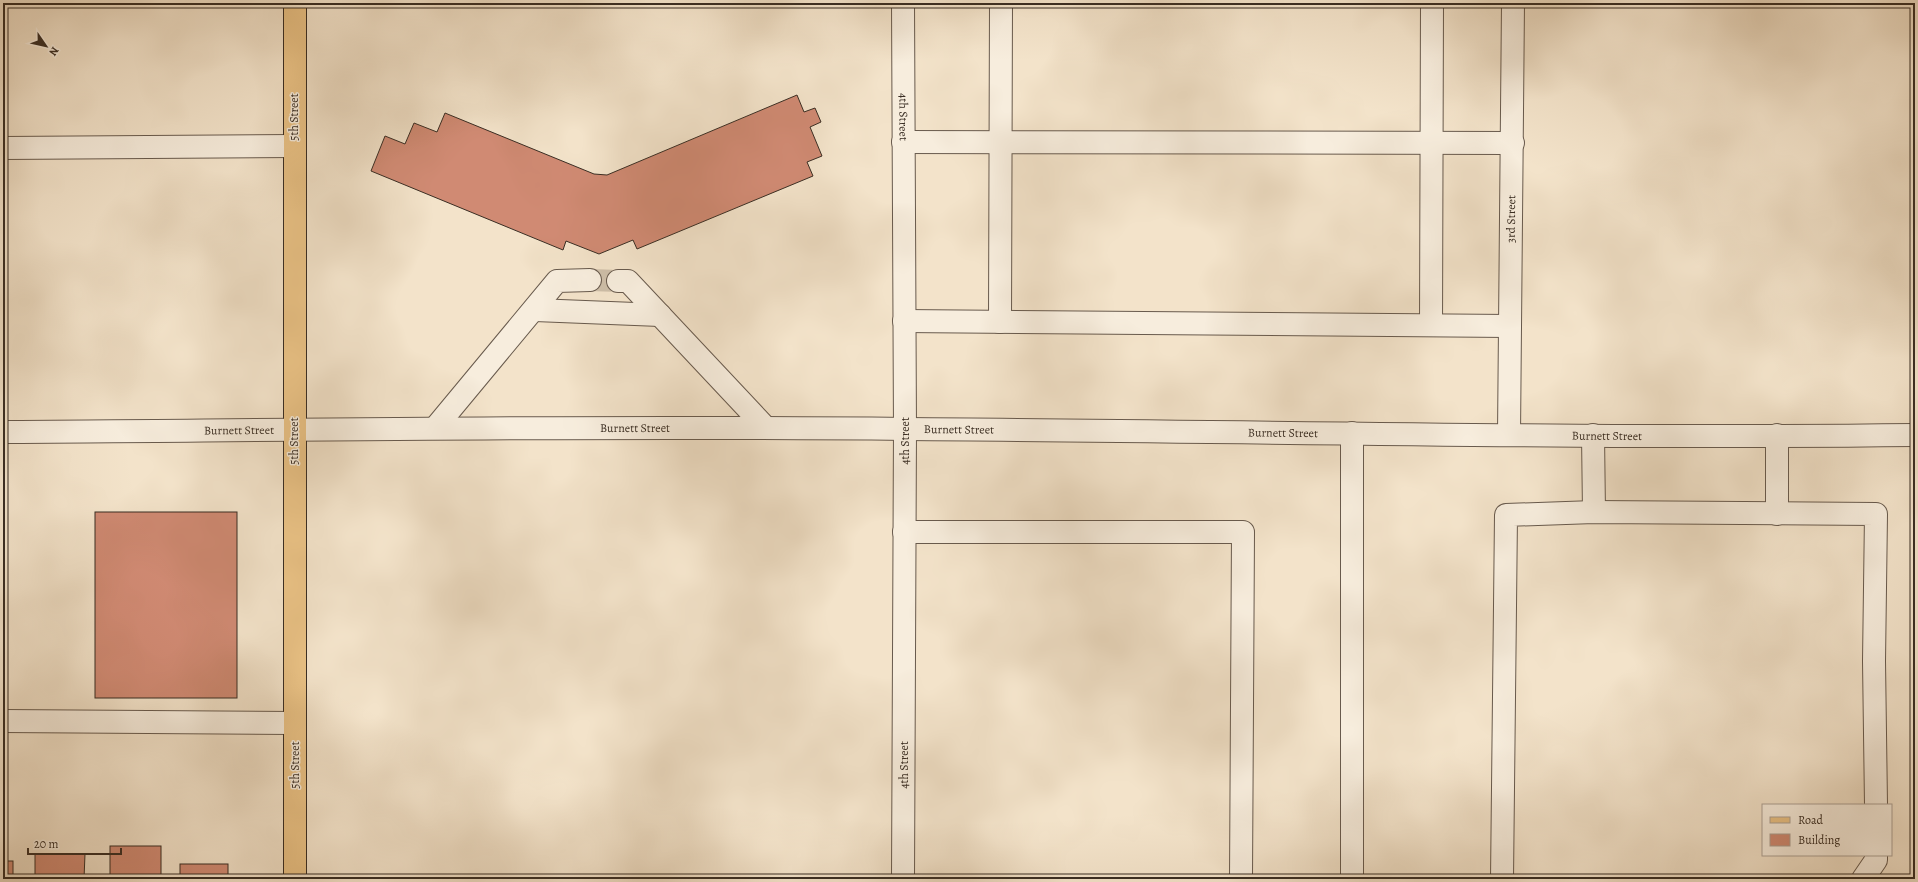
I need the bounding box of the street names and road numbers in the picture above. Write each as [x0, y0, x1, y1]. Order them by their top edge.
street label: 5th Street [286, 93, 302, 141]
street label: 4th Street [895, 93, 912, 141]
street label: 3rd Street [1503, 195, 1519, 243]
street label: 5th Street [286, 417, 302, 465]
street label: 4th Street [897, 417, 913, 465]
street label: Burnett Street [600, 420, 670, 436]
street label: Burnett Street [924, 421, 994, 438]
street label: Burnett Street [204, 422, 274, 438]
street label: Burnett Street [1248, 424, 1318, 441]
street label: Burnett Street [1572, 428, 1642, 444]
street label: 5th Street [287, 741, 303, 789]
street label: 4th Street [896, 741, 912, 789]

